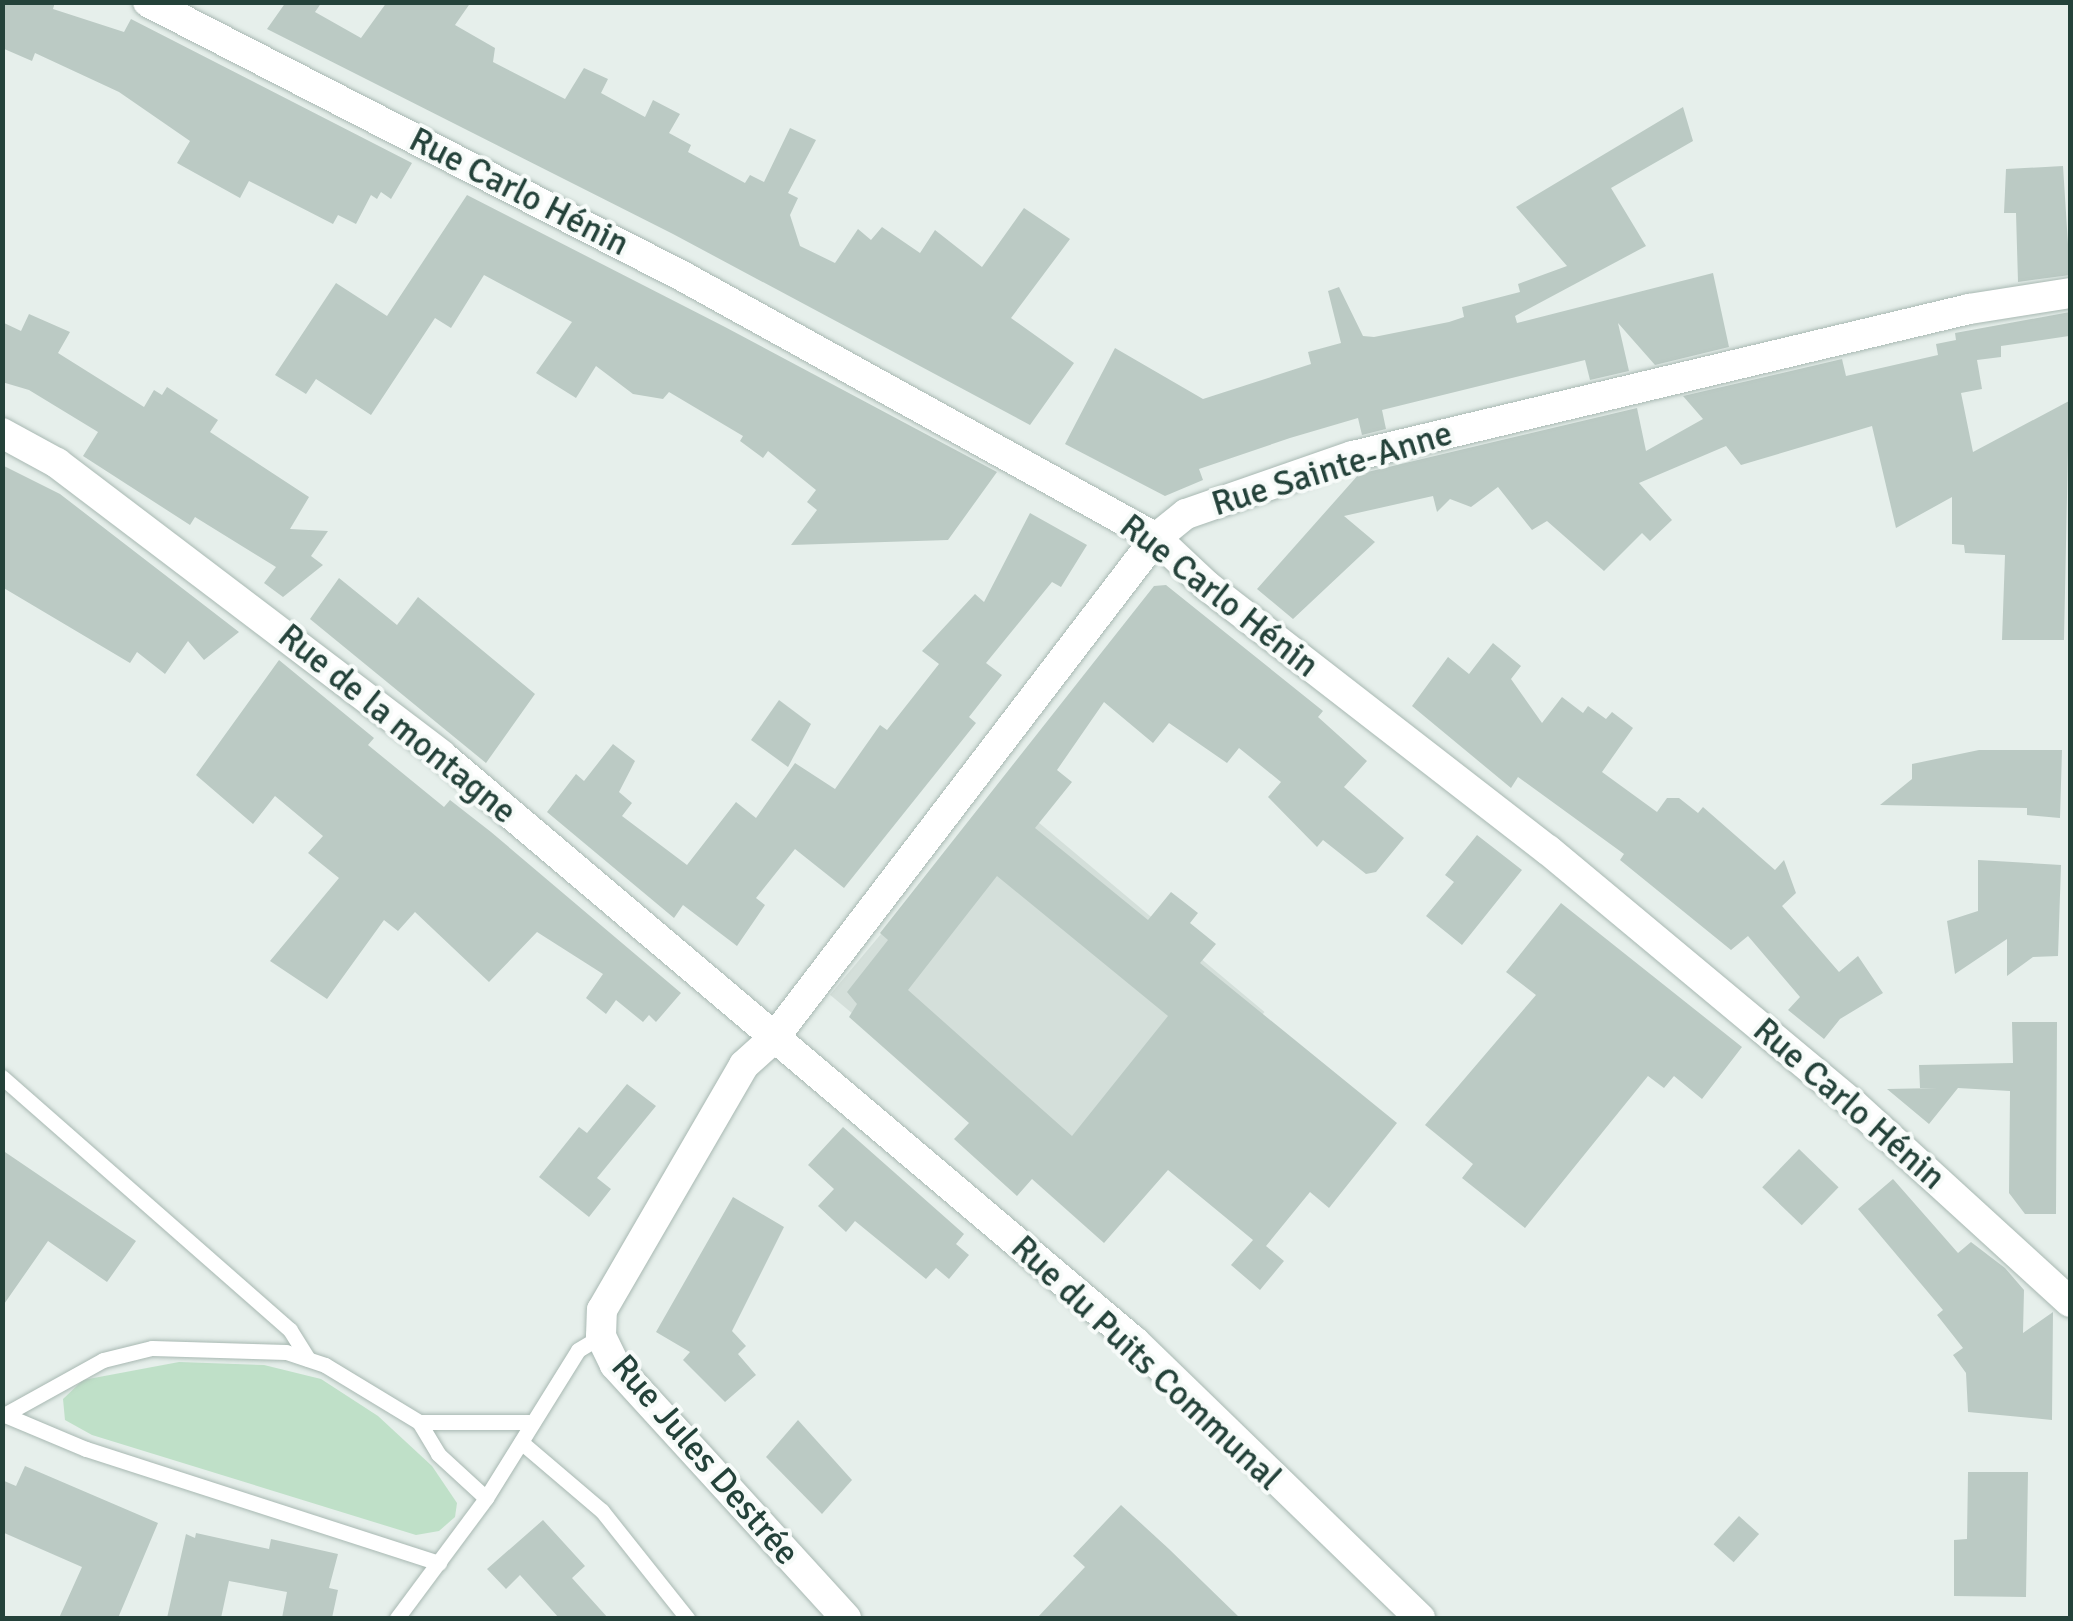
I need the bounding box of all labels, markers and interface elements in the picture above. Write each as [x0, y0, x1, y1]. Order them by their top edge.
street label: Rue Carlo Hénin [402, 119, 636, 265]
street label: Rue Sainte-Anne [1207, 412, 1457, 526]
street label: Rue Carlo Hénin [1111, 505, 1327, 687]
street label: Rue de la montagne [269, 615, 525, 833]
street label: Rue Carlo Hénin [1744, 1009, 1954, 1199]
street label: Rue du Puits Communal [1002, 1227, 1290, 1499]
street label: Rue Jules Destrée [602, 1346, 808, 1574]

